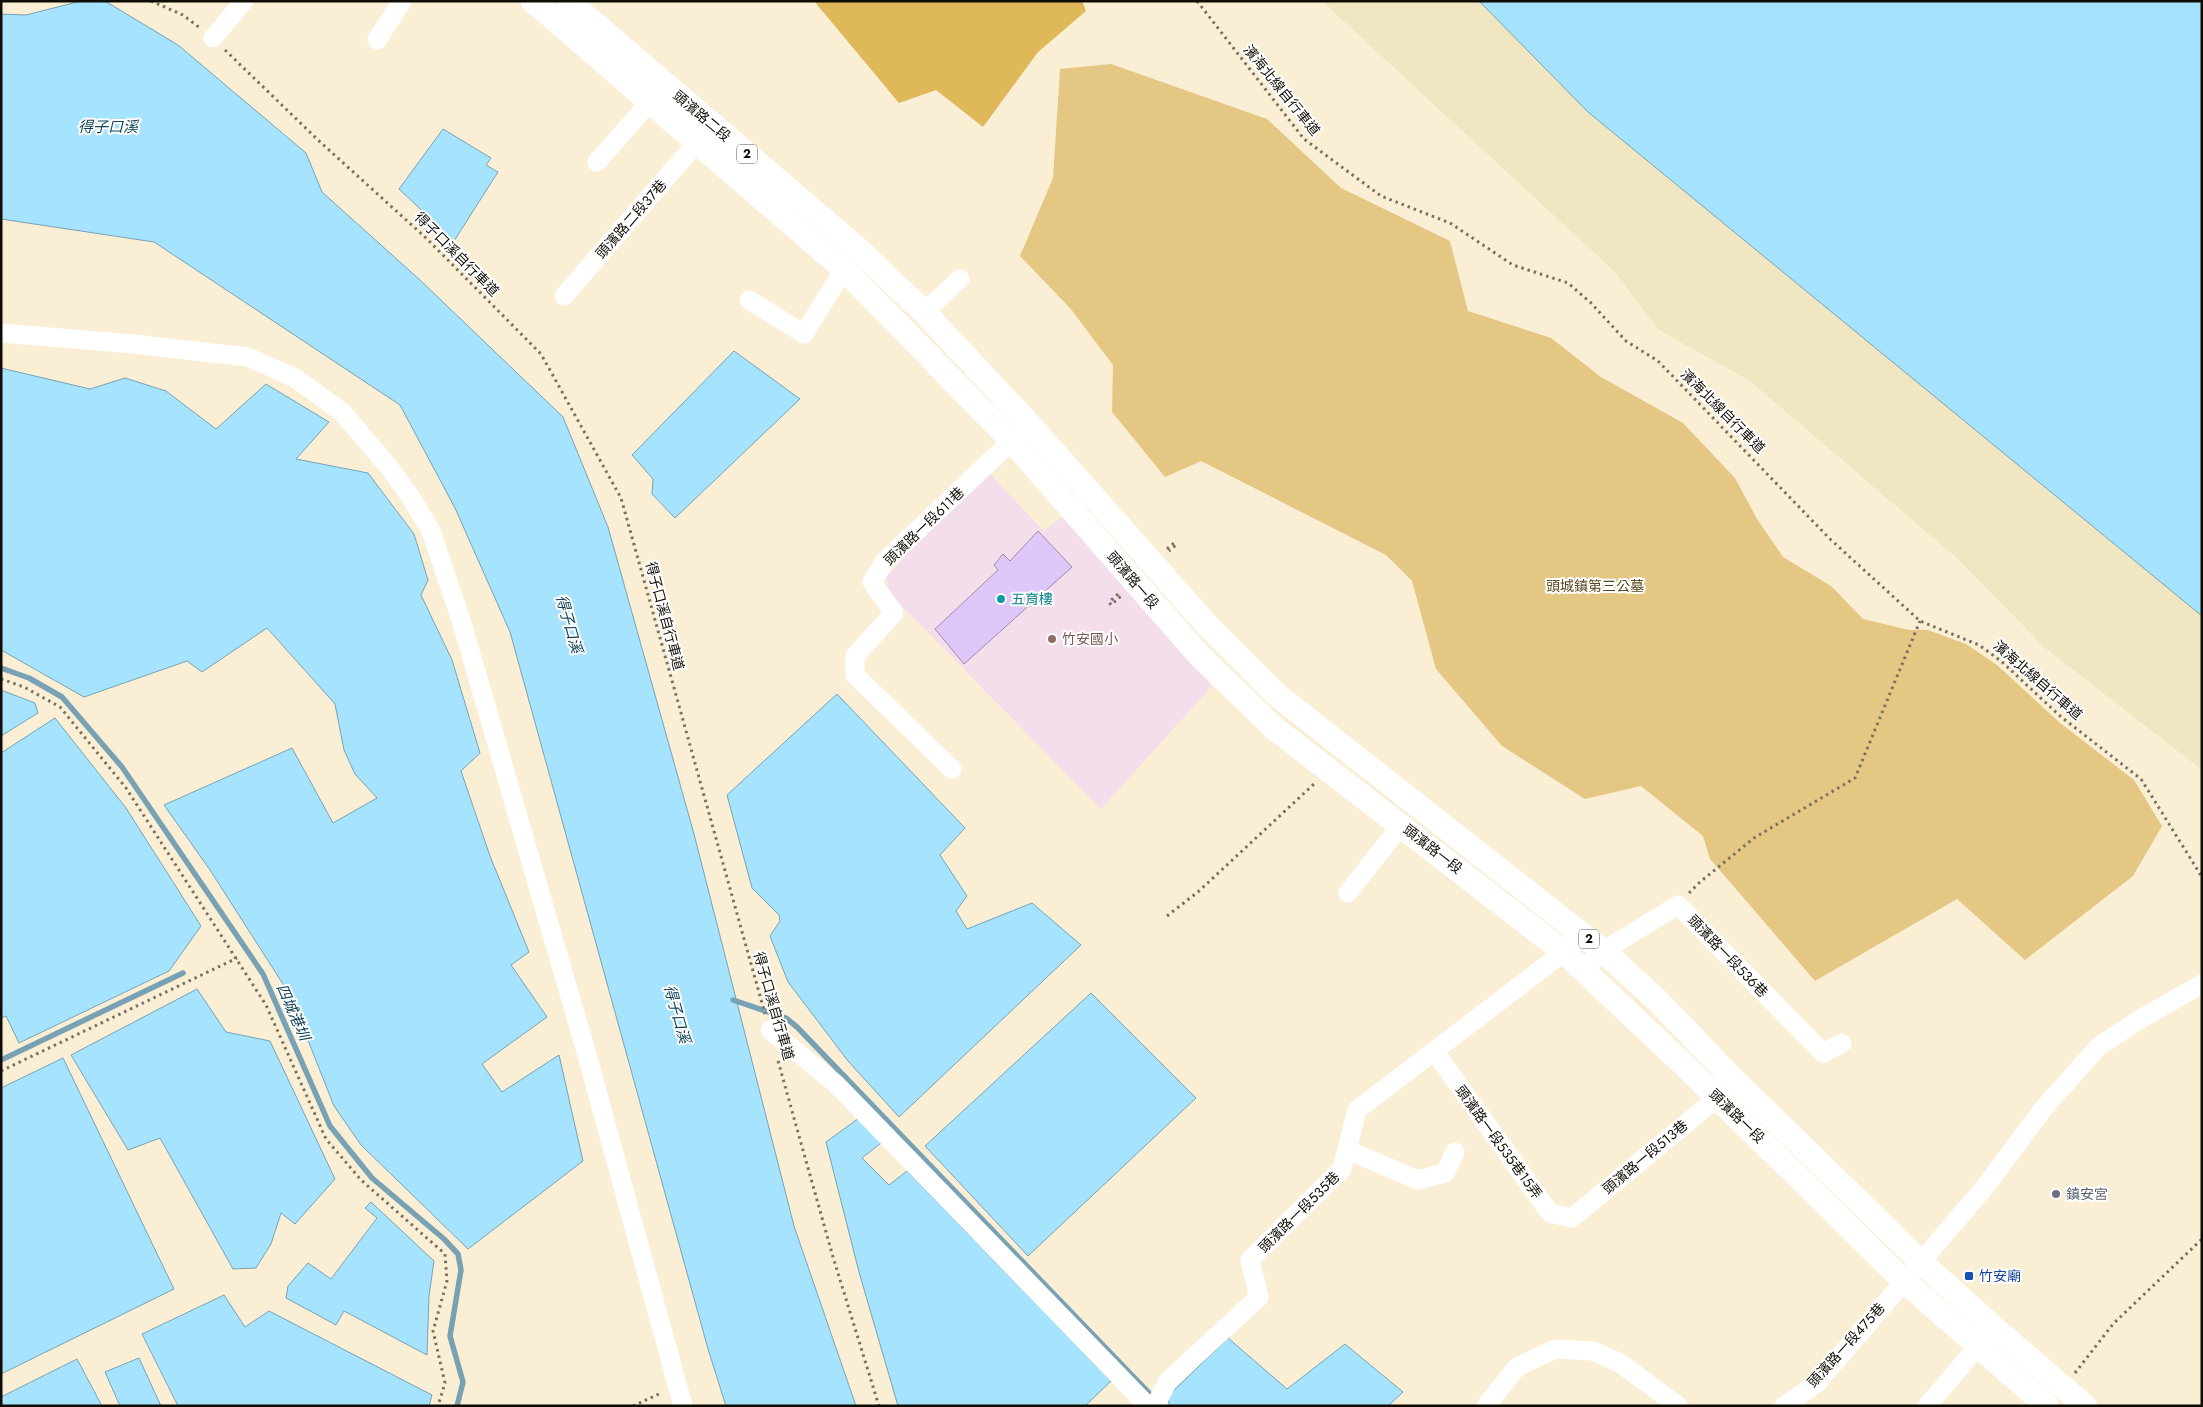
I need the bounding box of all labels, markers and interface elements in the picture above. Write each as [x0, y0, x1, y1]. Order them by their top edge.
street label: 濱海北線自行車道 [1239, 40, 1325, 140]
street label: 頭濱路二段 [669, 86, 735, 146]
water label: 得子口溪 [78, 116, 140, 138]
road number: 2 [737, 144, 757, 164]
street label: 頭濱路二段37巷 [591, 175, 671, 263]
street label: 得子口溪自行車道 [410, 207, 504, 301]
street label: 濱海北線自行車道 [1676, 364, 1770, 458]
street label: 頭濱路一段611巷 [879, 482, 969, 570]
street label: 頭濱路一段 [1102, 547, 1164, 613]
street label: 得子口溪自行車道 [641, 559, 689, 673]
park label: 頭城鎮第三公墓 [1546, 576, 1644, 596]
place label: 五育樓 [1011, 589, 1053, 609]
water label: 得子口溪 [550, 592, 588, 658]
marker: 五育樓 [995, 593, 1007, 605]
place label: 竹安國小 [1062, 629, 1118, 649]
marker: 竹安國小 [1046, 633, 1058, 645]
street label: 濱海北線自行車道 [1989, 636, 2087, 724]
street label: 頭濱路一段 [1399, 820, 1467, 878]
street label: 頭濱路一段536巷 [1683, 910, 1773, 1002]
road number: 2 [1579, 930, 1599, 949]
street label: 得子口溪自行車道 [749, 949, 799, 1063]
water label: 四城港圳 [271, 980, 316, 1046]
water label: 得子口溪 [658, 982, 696, 1048]
street label: 頭濱路一段535巷15弄 [1451, 1081, 1547, 1203]
street label: 頭濱路一段 [1705, 1084, 1769, 1148]
street label: 頭濱路一段513巷 [1598, 1115, 1692, 1199]
street label: 頭濱路一段535巷 [1254, 1167, 1344, 1257]
place label: 鎮安宮 [2066, 1184, 2108, 1204]
marker: 鎮安宮 [2050, 1188, 2062, 1200]
place label: 竹安廟 [1979, 1266, 2021, 1286]
marker: 竹安廟 [1963, 1270, 1975, 1282]
street label: 頭濱路一段475巷 [1803, 1298, 1889, 1392]

